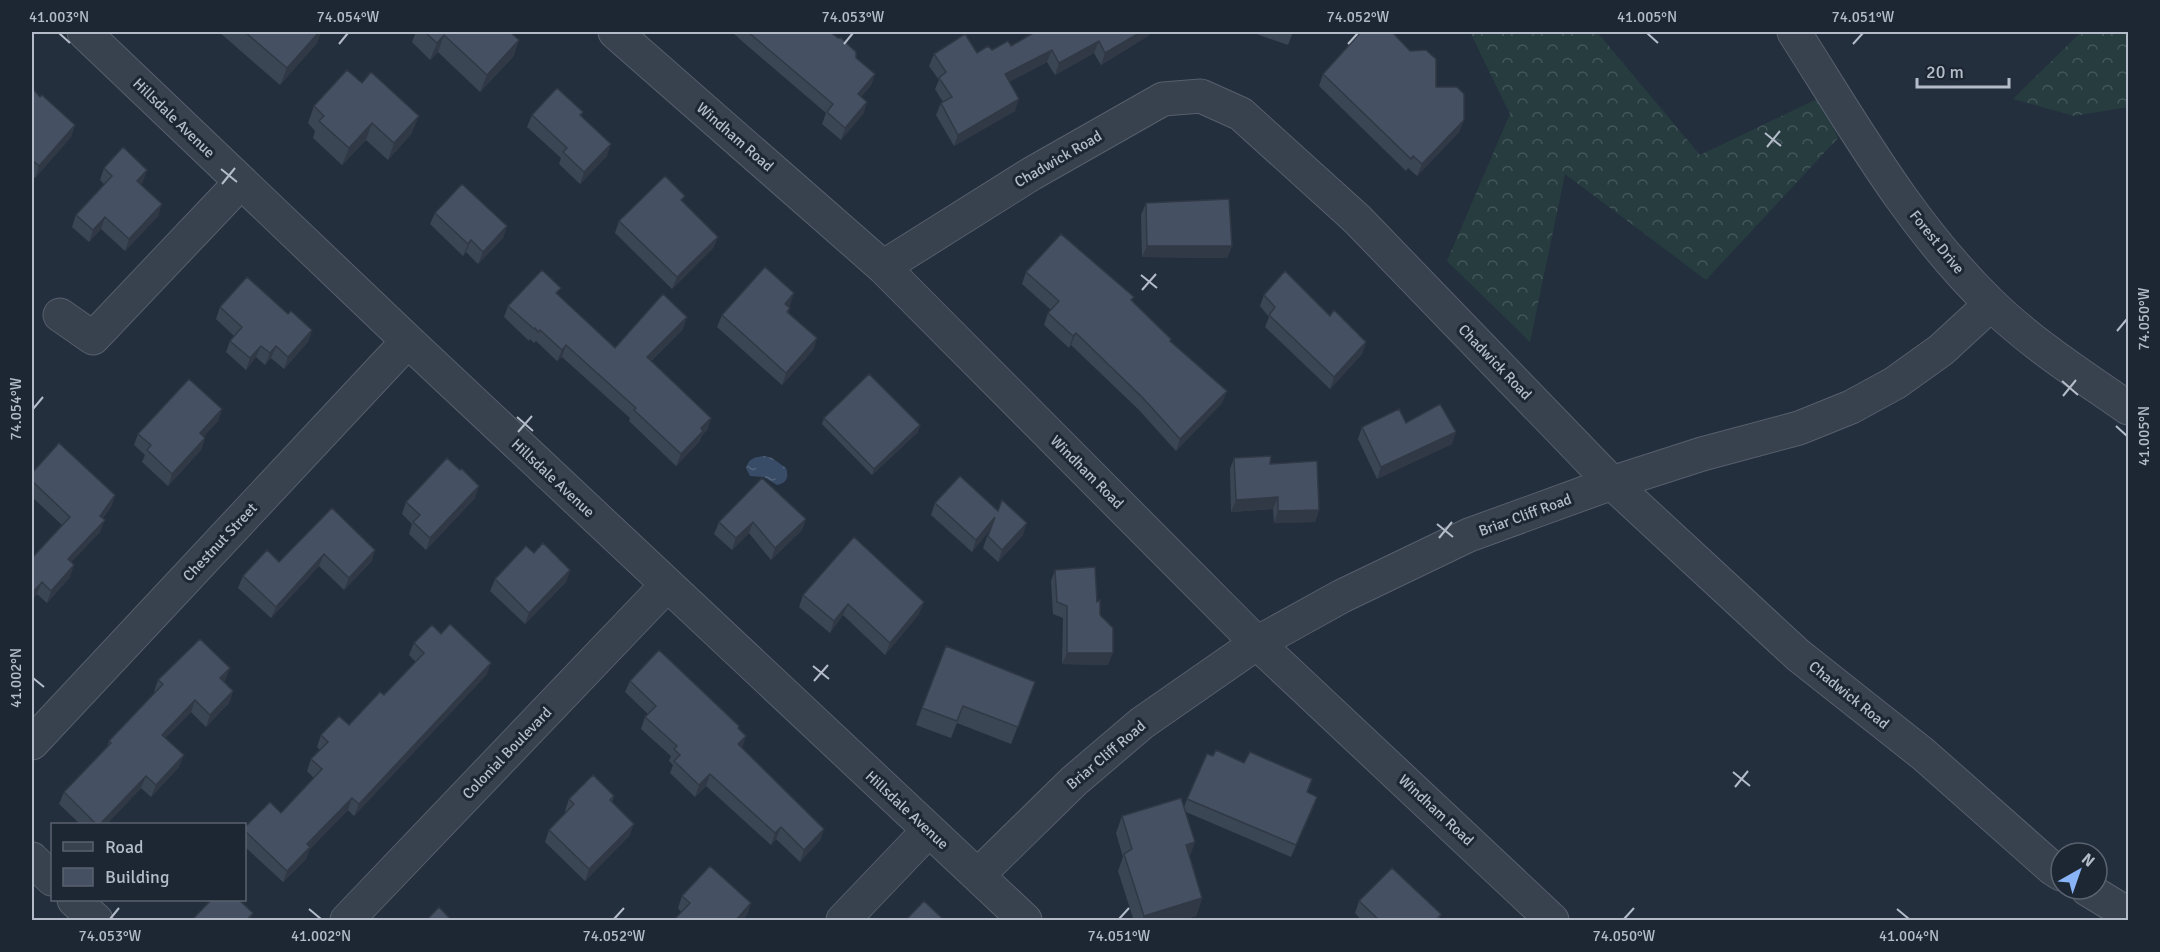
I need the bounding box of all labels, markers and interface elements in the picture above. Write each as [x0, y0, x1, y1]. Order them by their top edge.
text: 41.003°N [29, 8, 89, 26]
text: 74.054°W [317, 8, 380, 26]
text: 74.053°W [822, 8, 885, 26]
text: 74.052°W [1327, 8, 1390, 26]
text: 41.005°N [1617, 8, 1677, 26]
text: 74.051°W [1832, 8, 1895, 26]
scale bar [1917, 51, 2008, 89]
text: 20 m [1926, 61, 1964, 83]
street label: Hillsdale Avenue [129, 74, 219, 162]
street label: Windham Road [693, 99, 777, 175]
street label: Chadwick Road [1011, 127, 1105, 191]
street label: Forest Drive [1906, 207, 1968, 277]
text: 74.050°W [2135, 287, 2153, 350]
street label: Chadwick Road [1455, 321, 1535, 403]
text: 74.054°W [7, 377, 25, 440]
text: 41.005°N [2135, 406, 2153, 466]
street label: Windham Road [1047, 432, 1127, 512]
street label: Hillsdale Avenue [508, 435, 598, 521]
street label: Briar Cliff Road [1476, 490, 1574, 540]
street label: Chestnut Street [179, 499, 261, 585]
text: 41.002°N [7, 648, 25, 708]
street label: Chadwick Road [1805, 657, 1893, 733]
street label: Colonial Boulevard [459, 703, 555, 803]
street label: Briar Cliff Road [1063, 717, 1149, 793]
street label: Hillsdale Avenue [862, 767, 952, 853]
street label: Windham Road [1395, 771, 1477, 849]
legend [51, 823, 246, 901]
text: Road [105, 836, 144, 858]
north arrow [2049, 841, 2109, 901]
text: N [2077, 849, 2099, 872]
text: Building [105, 866, 169, 888]
text: 74.053°W [79, 927, 142, 945]
text: 41.002°N [291, 927, 351, 945]
text: 74.052°W [583, 927, 646, 945]
text: 74.051°W [1088, 927, 1151, 945]
text: 74.050°W [1593, 927, 1656, 945]
text: 41.004°N [1879, 927, 1939, 945]

